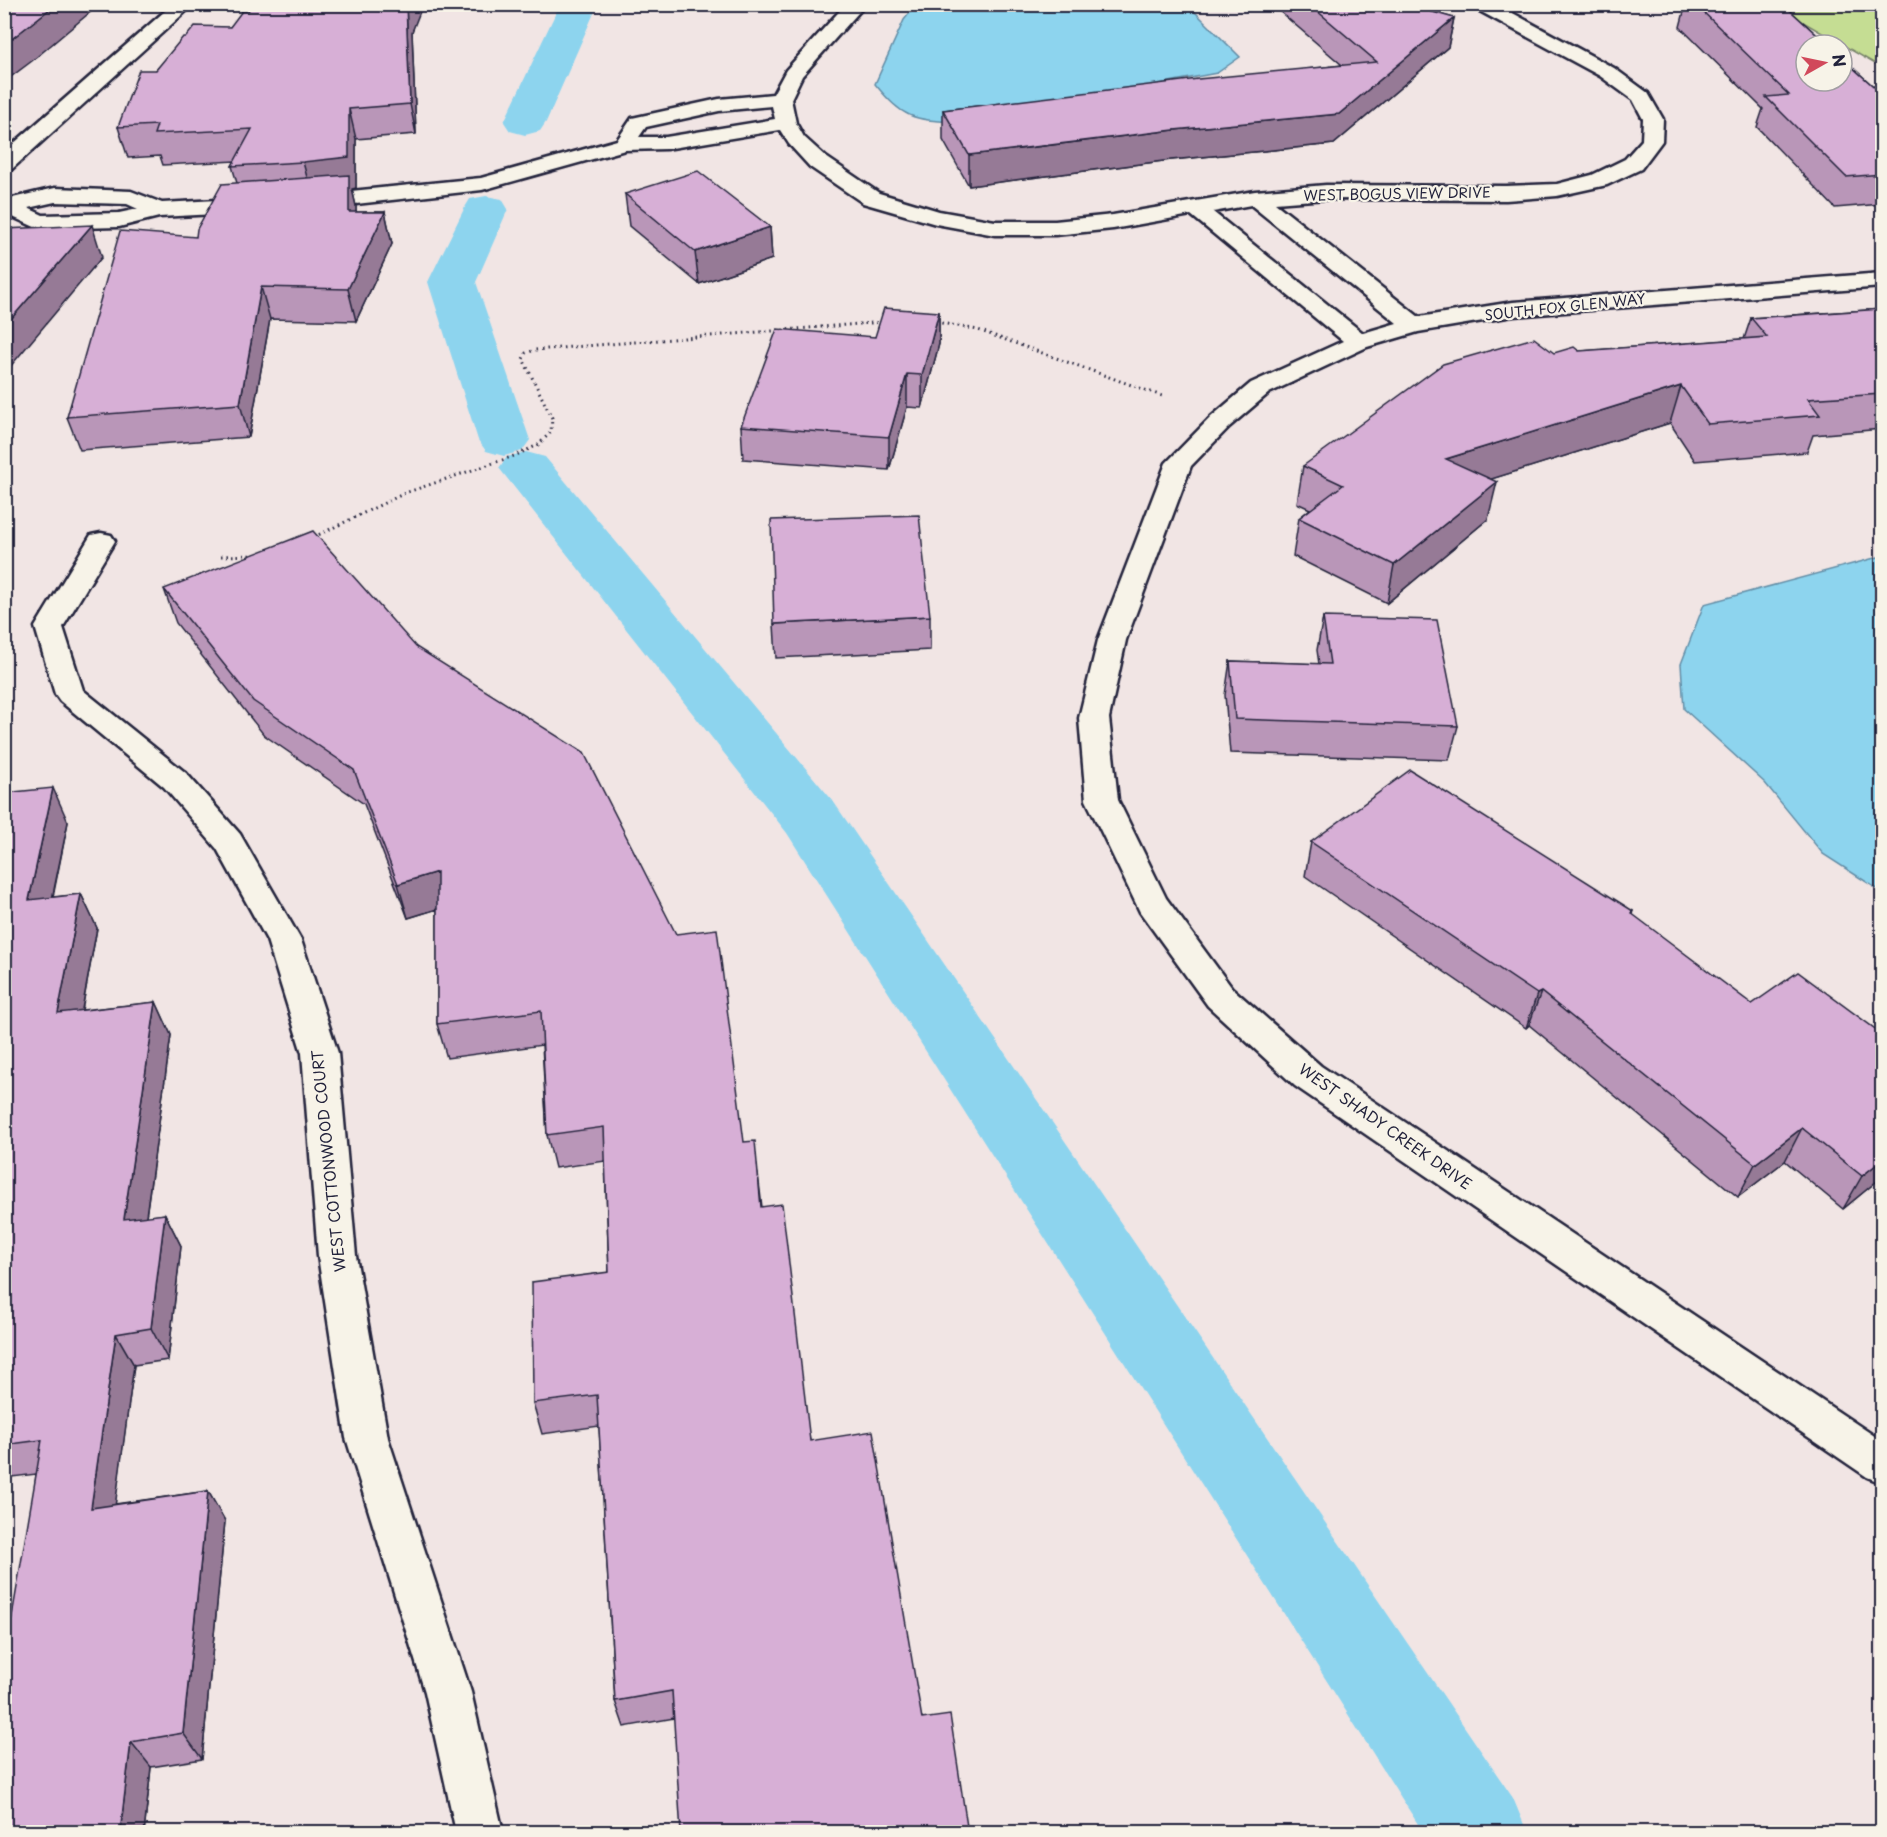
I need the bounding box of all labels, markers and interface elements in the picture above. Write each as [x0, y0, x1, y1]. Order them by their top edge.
north arrow [1794, 33, 1854, 93]
text: N [1827, 52, 1853, 69]
street label: WEST BOGUS VIEW DRIVE [1303, 181, 1491, 206]
street label: SOUTH FOX GLEN WAY [1484, 288, 1647, 325]
street label: WEST COTTONWOOD COURT [304, 1048, 351, 1273]
street label: WEST SHADY CREEK DRIVE [1295, 1057, 1477, 1194]

